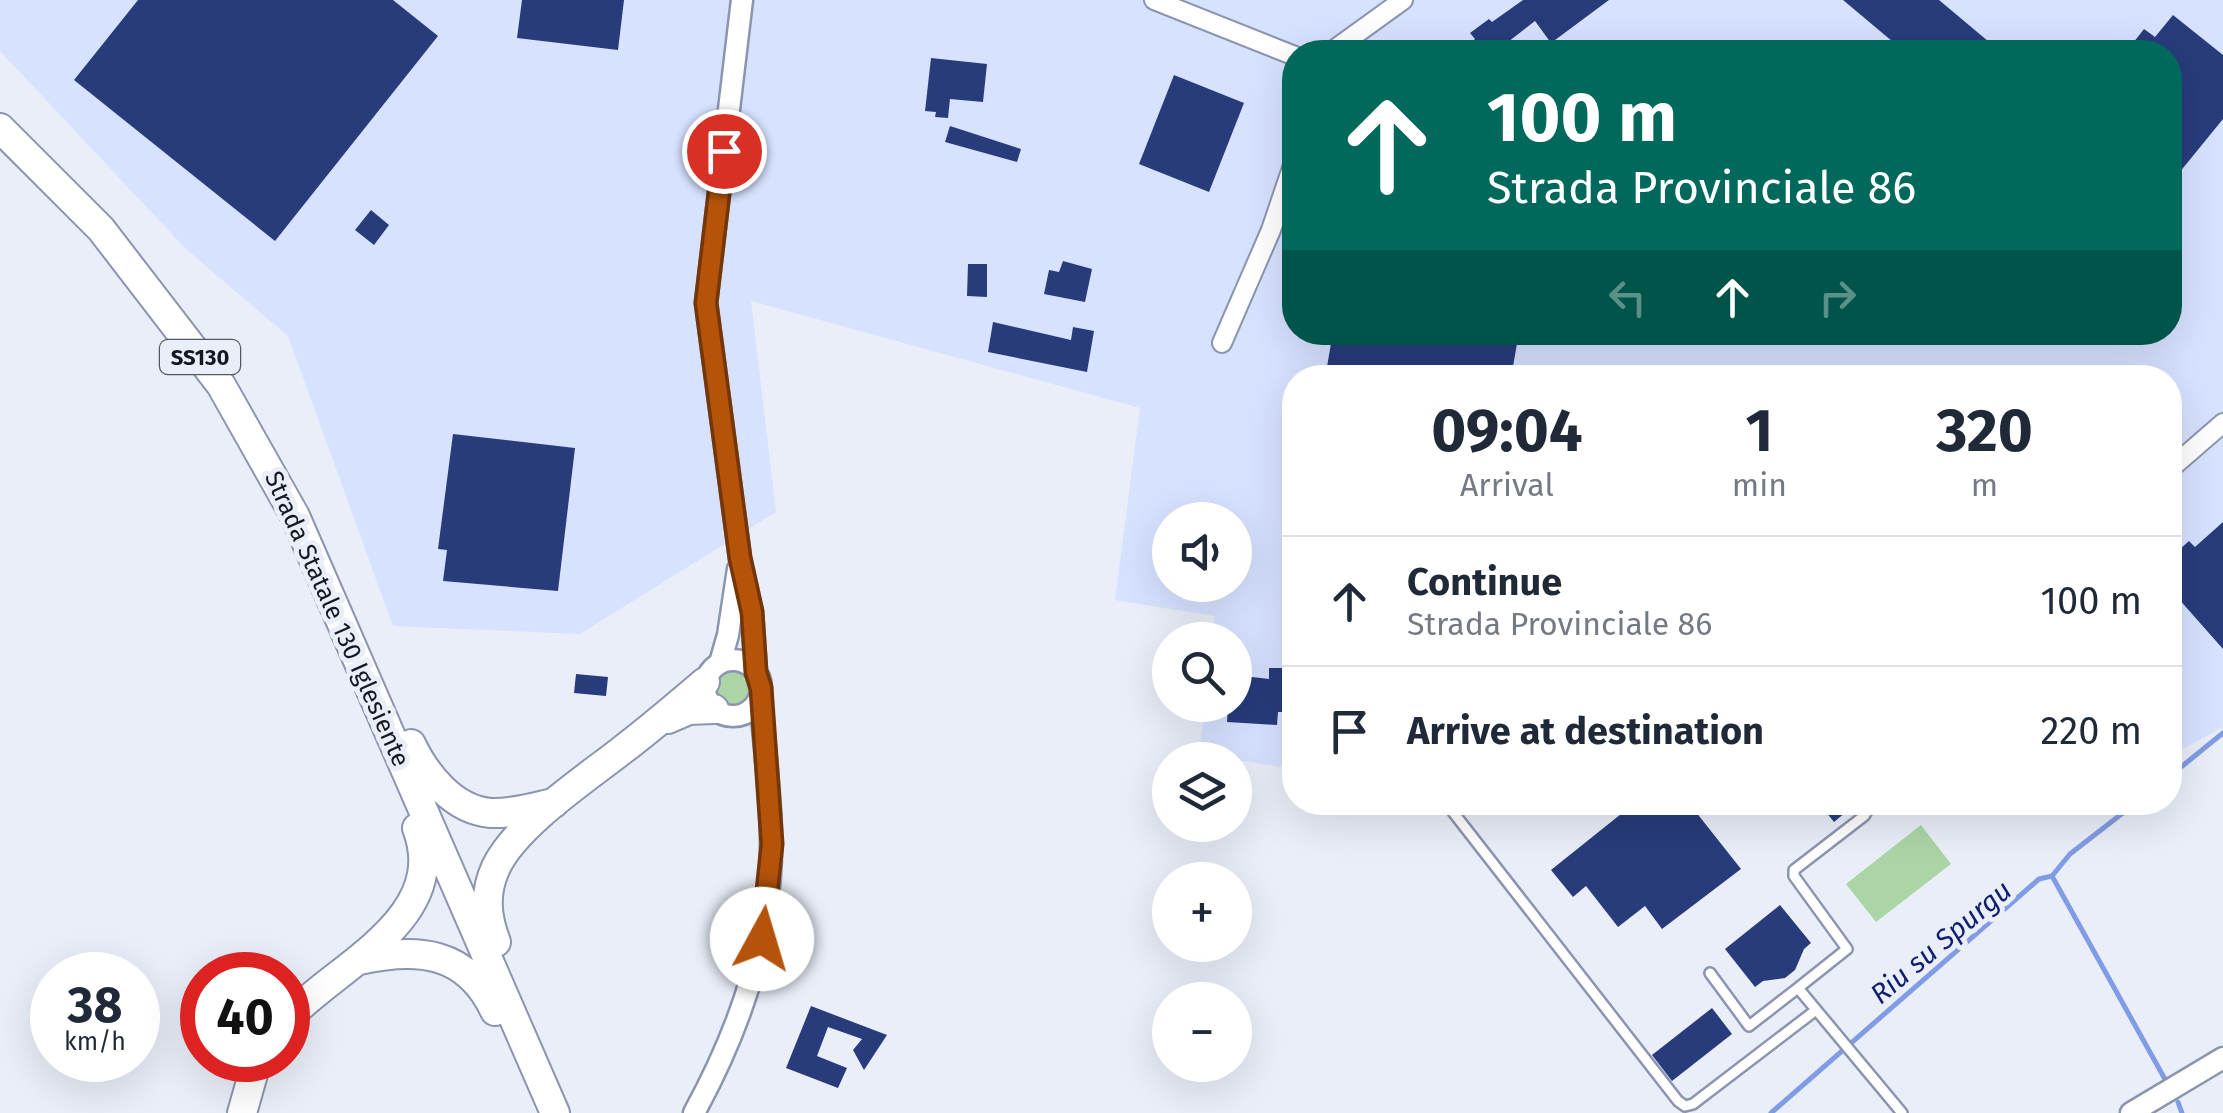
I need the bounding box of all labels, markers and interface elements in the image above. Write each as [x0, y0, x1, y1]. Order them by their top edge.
text: 100 m [1487, 76, 1677, 160]
icon: ahead [1322, 80, 1452, 210]
pin [682, 109, 767, 194]
icon: arrive [697, 124, 752, 179]
text: Strada Provinciale 86 [1487, 161, 1916, 215]
icon: left [1600, 270, 1655, 325]
icon: ahead [1705, 270, 1760, 325]
icon: right [1810, 270, 1865, 325]
road number: SS130 [160, 340, 240, 374]
text: 09:04 [1431, 395, 1583, 467]
text: 1 [1745, 395, 1773, 467]
text: 320 [1936, 395, 2033, 467]
text: Arrival [1460, 466, 1554, 504]
text: min [1732, 466, 1787, 504]
text: m [1971, 466, 1998, 504]
street label: Strada Statale 130 Iglesiente [258, 467, 416, 771]
map controls [1152, 502, 1252, 1082]
button: sound [1152, 502, 1252, 602]
text: Continue [1407, 559, 1562, 605]
icon: ahead [1322, 574, 1377, 629]
text: 100 m [2041, 578, 2142, 624]
text: Strada Provinciale 86 [1407, 605, 1712, 643]
button: search [1152, 622, 1252, 722]
icon: arrive [1322, 704, 1377, 759]
text: Arrive at destination [1407, 708, 1764, 754]
text: 220 m [2041, 708, 2142, 754]
button: layers [1152, 742, 1252, 842]
button: + [1152, 862, 1252, 962]
water label: Riu su Spurgu [1864, 873, 2018, 1011]
position arrow [710, 887, 814, 991]
speed limit sign: 40 [180, 952, 310, 1082]
text: 38 [67, 975, 123, 1035]
button: − [1152, 982, 1252, 1082]
text: km/h [64, 1027, 126, 1057]

